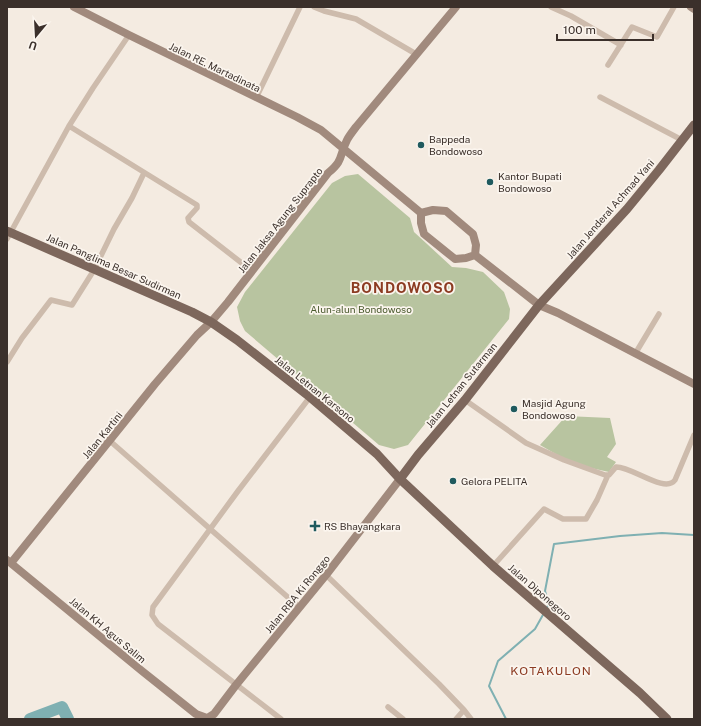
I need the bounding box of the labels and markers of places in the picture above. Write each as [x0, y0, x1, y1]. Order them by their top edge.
place label: Bappeda Bondowoso [429, 133, 483, 157]
marker: Bappeda Bondowoso [416, 140, 426, 150]
place label: Kantor Bupati Bondowoso [498, 170, 562, 194]
marker: Kantor Bupati Bondowoso [485, 177, 495, 187]
place label: Masjid Agung Bondowoso [522, 397, 586, 421]
marker: Masjid Agung Bondowoso [509, 404, 519, 414]
place label: Gelora PELITA [461, 475, 528, 487]
marker: Gelora PELITA [448, 476, 458, 486]
marker: RS Bhayangkara [309, 520, 321, 532]
place label: RS Bhayangkara [324, 520, 401, 532]

